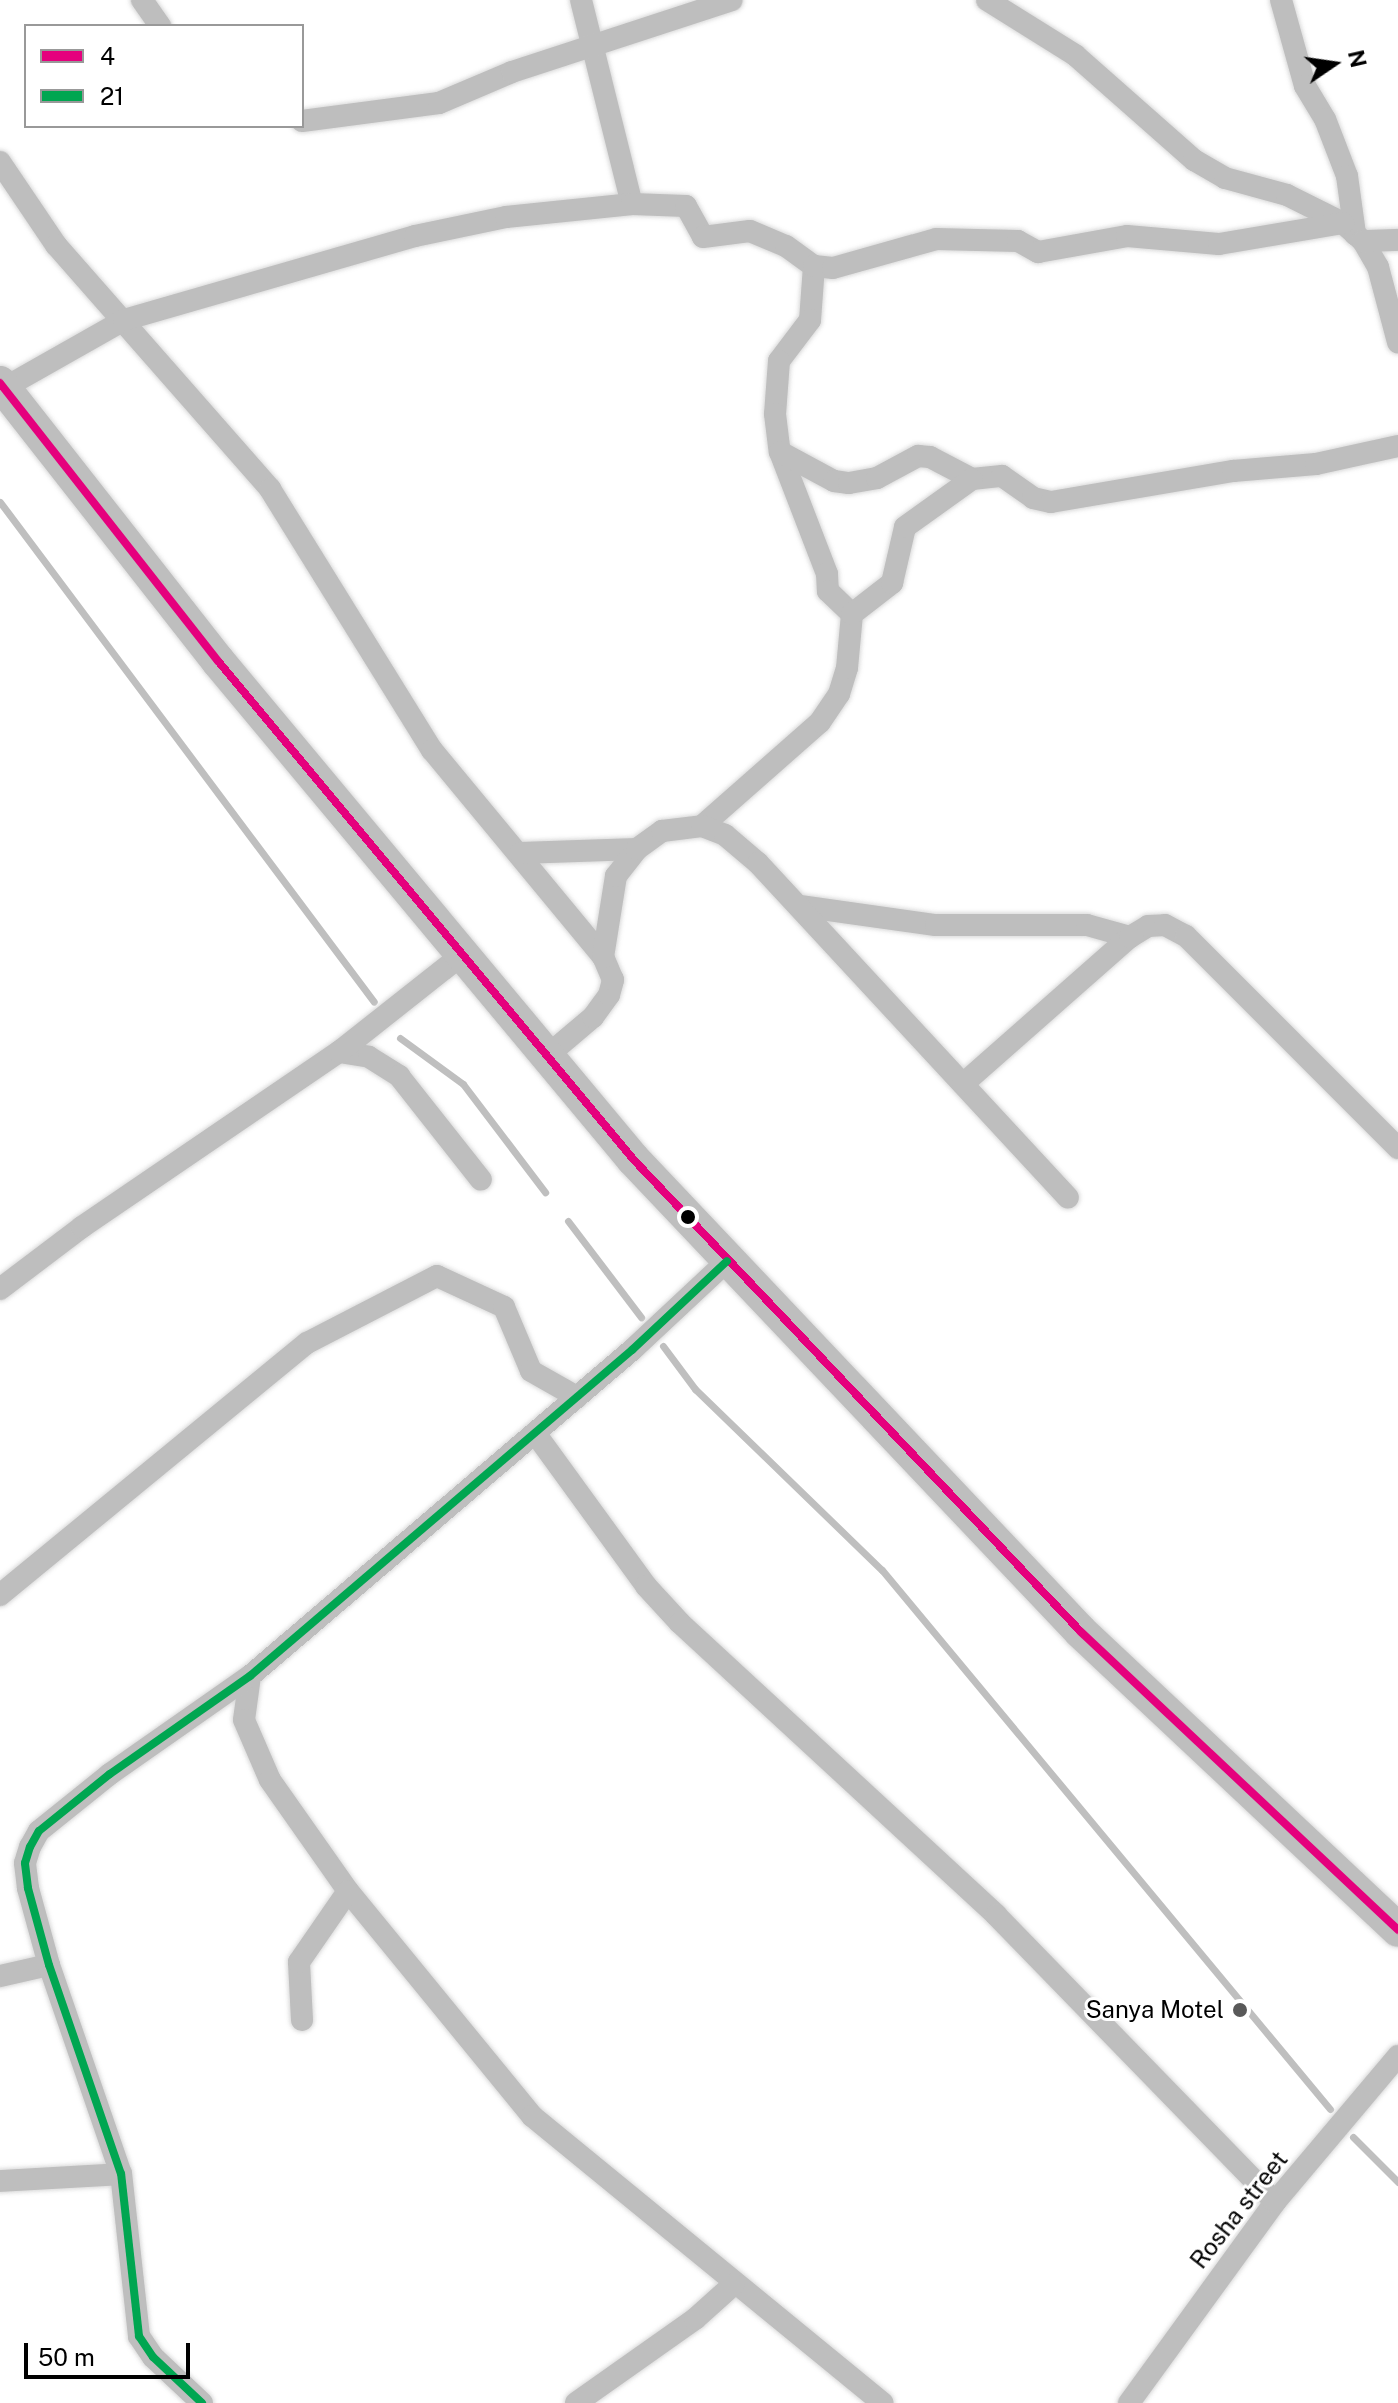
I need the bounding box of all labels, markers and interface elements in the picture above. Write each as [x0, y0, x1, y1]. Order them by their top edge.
legend [24, 24, 304, 128]
north arrow [1294, 24, 1374, 104]
text: 4 [100, 42, 115, 70]
text: N [1343, 47, 1372, 70]
text: 21 [100, 82, 124, 110]
unlabelled marker [680, 1209, 696, 1225]
place label: Sanya Motel [1086, 1996, 1224, 2024]
marker: Sanya Motel [1231, 2001, 1249, 2019]
street label: Rosha street [1184, 2146, 1294, 2274]
scale bar [28, 2327, 194, 2377]
text: 50 m [38, 2343, 95, 2371]

